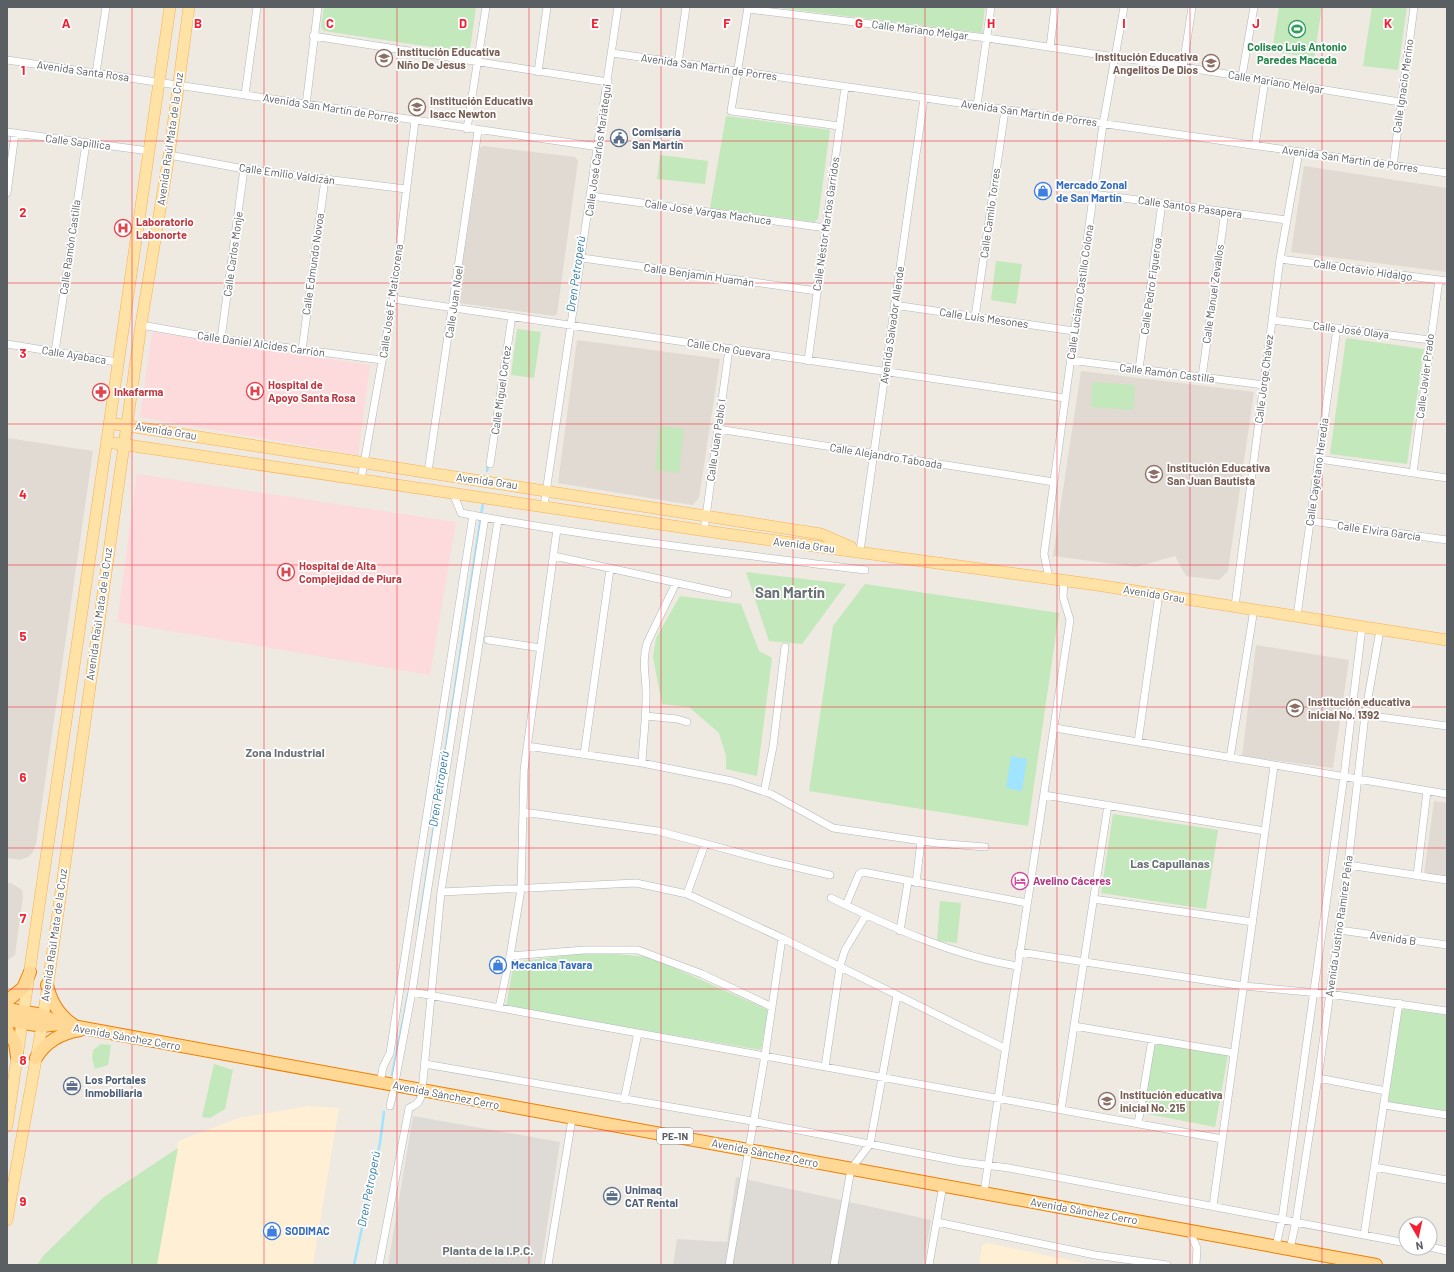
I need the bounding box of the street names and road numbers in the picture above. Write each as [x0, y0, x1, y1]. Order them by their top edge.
street label: Calle Mariano Melgar [871, 17, 969, 42]
street label: Calle Ignacio Merino [1389, 38, 1416, 134]
street label: Avenida San Martín de Porres [640, 51, 778, 83]
street label: Avenida Santa Rosa [36, 58, 130, 83]
street label: Calle Mariano Melgar [1227, 67, 1325, 96]
street label: Avenida Raúl Mata de la Cruz [154, 72, 185, 206]
street label: Calle José Carlos Mariátegui [582, 83, 613, 217]
street label: Avenida San Martín de Porres [262, 90, 400, 125]
street label: Avenida San Martín de Porres [960, 97, 1098, 129]
street label: Calle Sapillica [45, 131, 111, 152]
street label: Avenida San Martín de Porres [1281, 143, 1419, 175]
street label: Calle Néstor Martos Garridos [810, 156, 841, 292]
street label: Calle Emilio Valdizán [238, 160, 336, 187]
street label: Calle Camilo Torres [977, 167, 1002, 259]
street label: Calle Santos Pasapera [1137, 193, 1243, 220]
street label: Calle José Vargas Machuca [644, 196, 772, 227]
street label: Calle Ramón Castilla [56, 199, 83, 295]
street label: Calle Carlos Monje [220, 210, 245, 297]
street label: Calle Edmundo Novoa [299, 212, 326, 316]
street label: Calle Luciano Castillo Colona [1064, 224, 1095, 360]
street label: Calle Pedro Figueroa [1137, 237, 1164, 335]
street label: Calle José F. Maticorena [376, 243, 405, 359]
street label: Calle Manuel Zevallos [1199, 243, 1226, 344]
street label: Calle Octavio Hidalgo [1313, 256, 1413, 283]
street label: Calle Benjamín Huamán [643, 260, 755, 289]
street label: Calle Juan Noel [442, 265, 465, 339]
street label: Avenida Salvador Allende [877, 265, 906, 385]
street label: Calle Luis Mesones [939, 305, 1029, 330]
street label: Calle José Olaya [1312, 318, 1390, 341]
street label: Calle Daniel Alcides Carrión [196, 328, 326, 359]
street label: Calle Javier Prado [1413, 333, 1436, 419]
street label: Calle Jorge Chávez [1252, 334, 1275, 424]
street label: Calle Che Guevara [686, 335, 772, 362]
street label: Calle Ayabaca [41, 343, 107, 366]
street label: Calle Miguel Cortez [488, 344, 513, 435]
street label: Calle Ramón Castilla [1119, 360, 1215, 385]
street label: Calle Juan Pablo I [703, 398, 728, 482]
street label: Calle Cayetano Heredia [1302, 417, 1331, 527]
street label: Avenida Grau [134, 419, 198, 442]
street label: Calle Alejandro Taboada [829, 440, 943, 471]
street label: Avenida Grau [455, 470, 519, 491]
street label: Calle Elvira García [1336, 518, 1422, 543]
street label: Avenida Grau [772, 534, 836, 555]
street label: Avenida Raúl Mata de la Cruz [83, 547, 114, 681]
street label: Avenida Grau [1122, 582, 1186, 605]
street label: Avenida Justino Ramírez Peña [1322, 854, 1355, 997]
street label: Avenida Raúl Mata de la Cruz [38, 868, 69, 1002]
street label: Avenida B [1369, 928, 1417, 947]
street label: Avenida Sánchez Cerro [72, 1021, 182, 1052]
street label: Avenida Sánchez Cerro [392, 1078, 501, 1111]
road number: PE-1N [657, 1128, 693, 1144]
street label: Avenida Sánchez Cerro [711, 1136, 820, 1169]
street label: Avenida Sánchez Cerro [1029, 1195, 1139, 1226]

